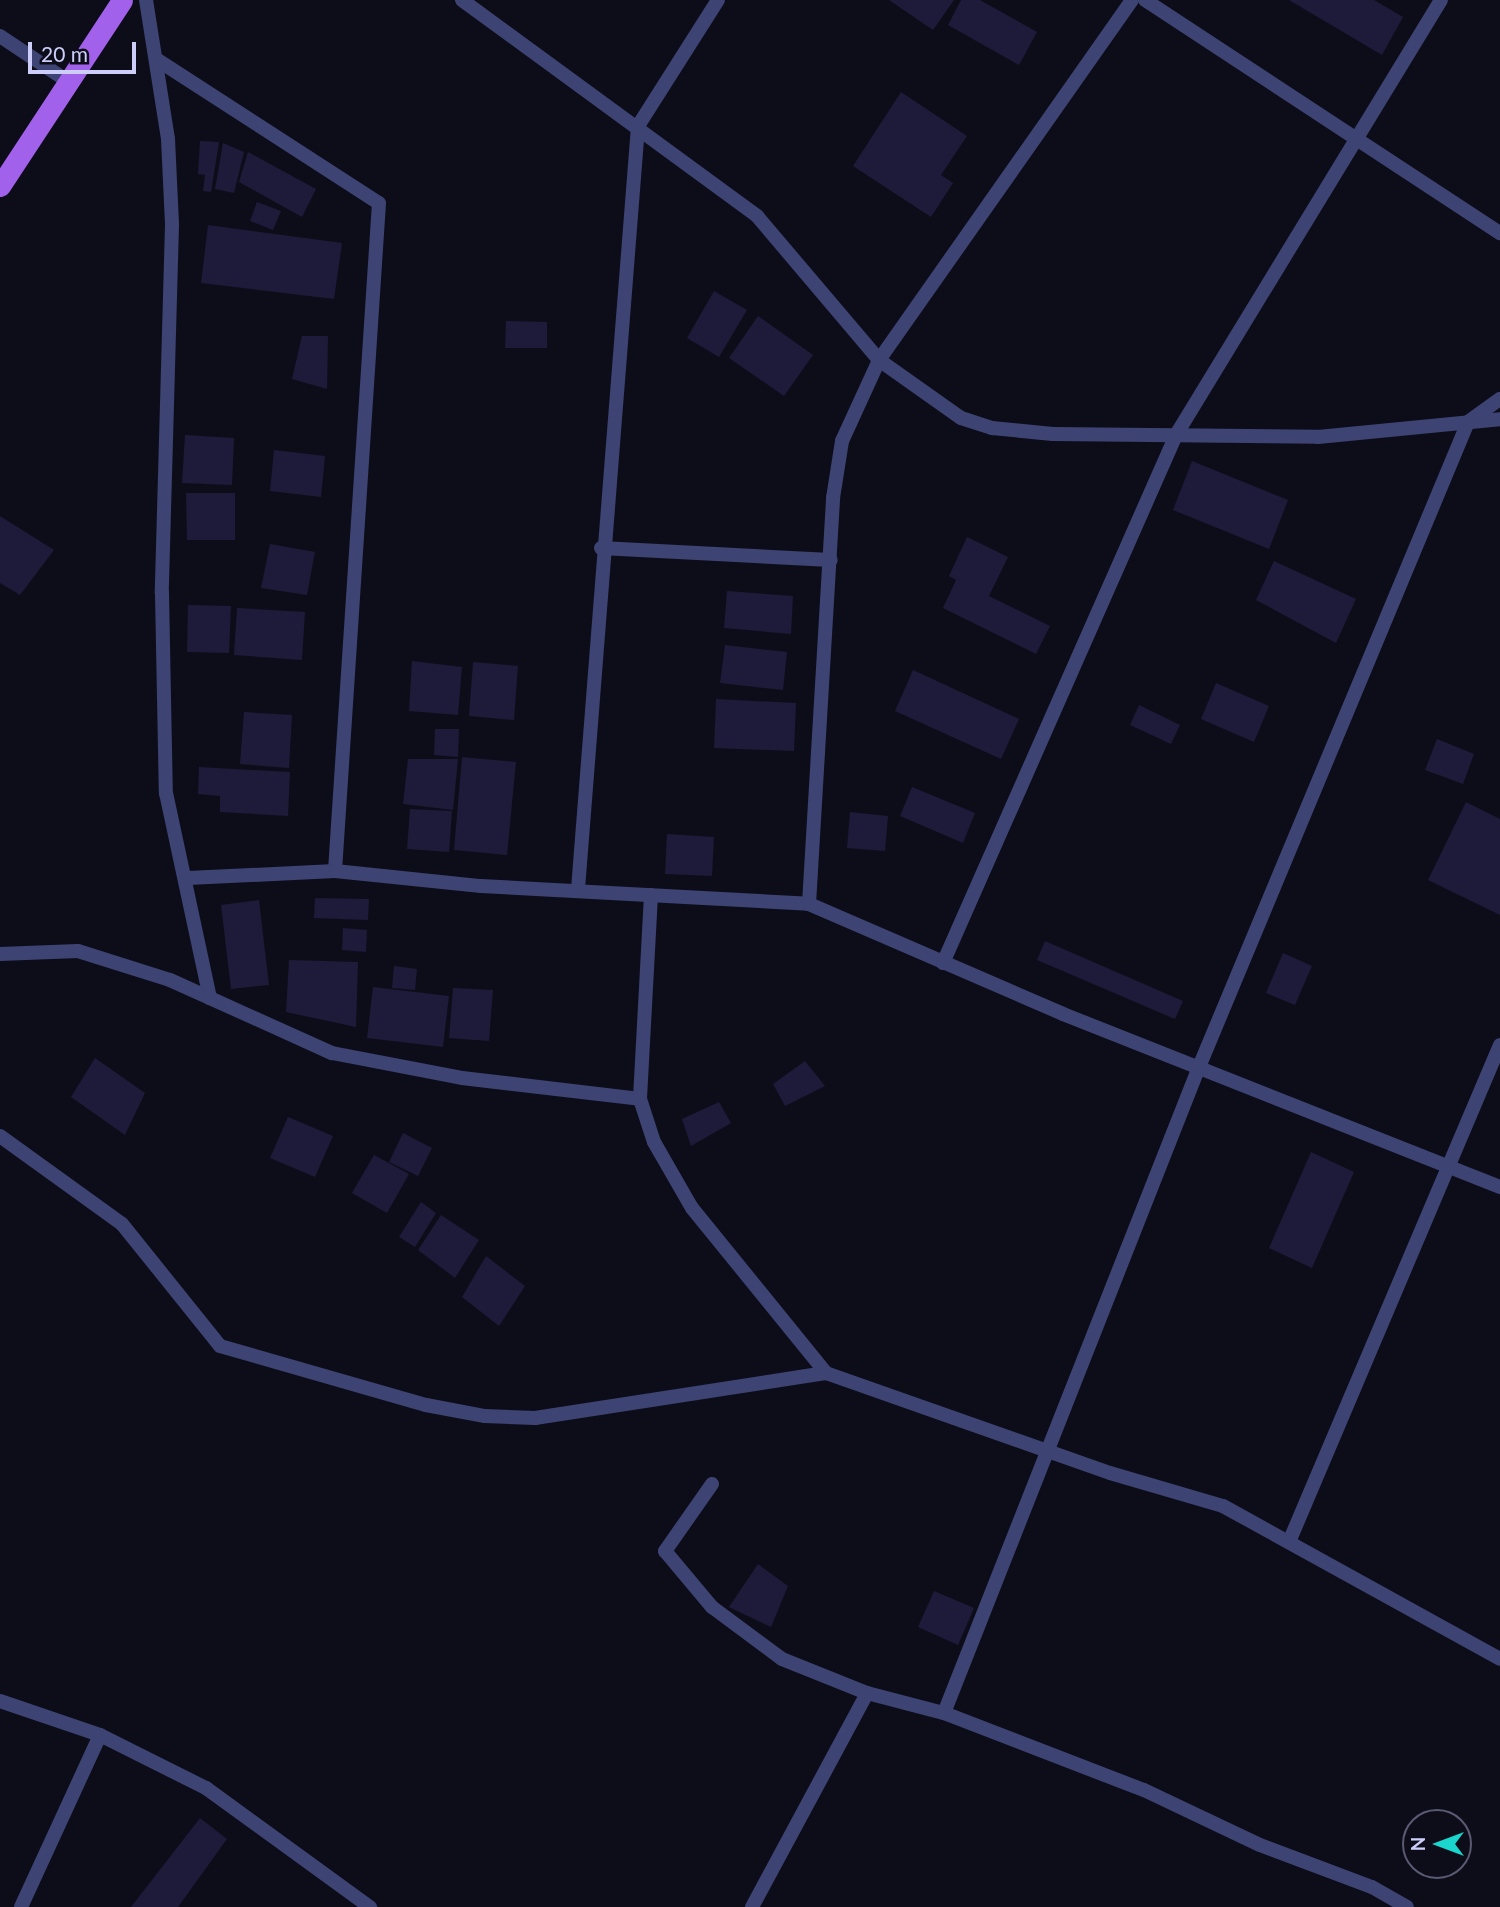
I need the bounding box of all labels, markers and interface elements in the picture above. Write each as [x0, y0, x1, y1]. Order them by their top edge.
scale bar [32, 28, 140, 72]
text: 20 m [41, 41, 88, 66]
north arrow [1402, 1809, 1472, 1879]
text: N [1406, 1837, 1429, 1851]

